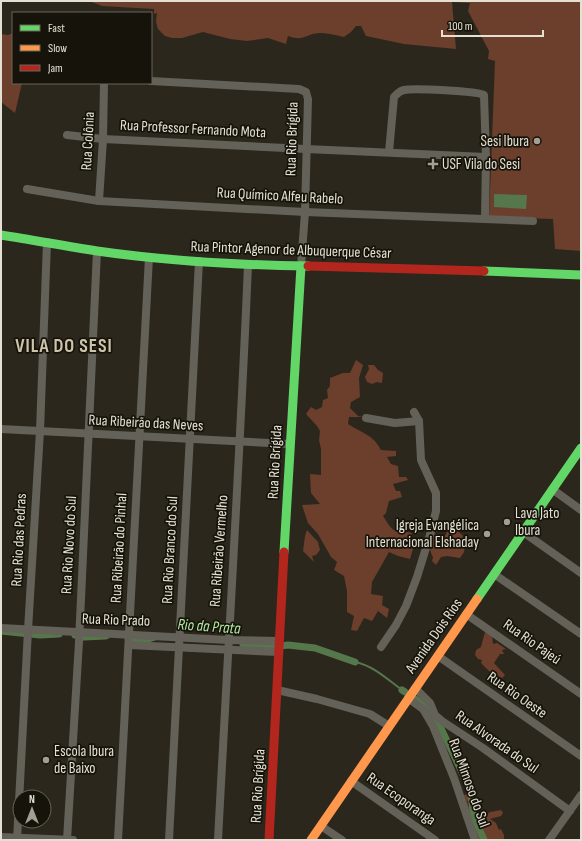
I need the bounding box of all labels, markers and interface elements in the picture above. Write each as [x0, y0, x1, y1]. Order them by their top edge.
legend [12, 12, 152, 84]
scale bar [442, 12, 543, 38]
text: 100 m [448, 19, 473, 34]
text: Fast [48, 21, 65, 36]
text: Slow [48, 41, 67, 56]
text: Jam [47, 61, 63, 76]
street label: Rua Rio Brígida [281, 101, 303, 176]
street label: Rua Colônia [77, 111, 99, 171]
street label: Rua Professor Fernando Mota [120, 116, 267, 142]
place label: Sesi Ibura [481, 132, 529, 151]
marker: Sesi Ibura [532, 136, 542, 146]
place label: USF Vila do Sesi [442, 155, 520, 174]
marker: USF Vila do Sesi [427, 158, 439, 170]
street label: Rua Químico Alfeu Rabelo [216, 183, 344, 209]
street label: Rua Pintor Agenor de Albuquerque César [190, 237, 392, 263]
district label: VILA DO SESI [15, 335, 113, 358]
street label: Rua Ribeirão das Neves [88, 411, 204, 435]
street label: Rua Rio Brígida [264, 424, 286, 500]
street label: Rua Rio das Pedras [7, 493, 31, 587]
street label: Rua Ribeirão do Pinhal [107, 493, 131, 603]
street label: Rua Ribeirão Vermelho [206, 494, 232, 608]
street label: Rua Rio Novo do Sul [57, 496, 81, 594]
street label: Rua Rio Branco do Sul [158, 496, 182, 604]
place label: Lava Jato Ibura [515, 504, 560, 540]
place label: Igreja Evangélica Internacional Elshaday [366, 516, 479, 552]
marker: Lava Jato Ibura [502, 517, 512, 527]
marker: Igreja Evangélica Internacional Elshaday [482, 529, 492, 539]
street label: Avenida Dois Rios [401, 595, 467, 678]
street label: Rua Rio Prado [82, 609, 150, 631]
water label: Rio da Prata [177, 615, 242, 639]
street label: Rua Rio Pajeú [499, 615, 565, 669]
street label: Rua Rio Oeste [483, 667, 551, 723]
street label: Rua Alvorada do Sul [452, 706, 542, 778]
street label: Rua Mimoso do Sul [444, 736, 494, 830]
place label: Escola Ibura de Baixo [54, 742, 114, 778]
street label: Rua Rio Brígida [247, 748, 269, 824]
marker: Escola Ibura de Baixo [41, 755, 51, 765]
street label: Rua Ecoporanga [363, 768, 439, 830]
north arrow [12, 789, 52, 829]
text: N [29, 793, 35, 806]

